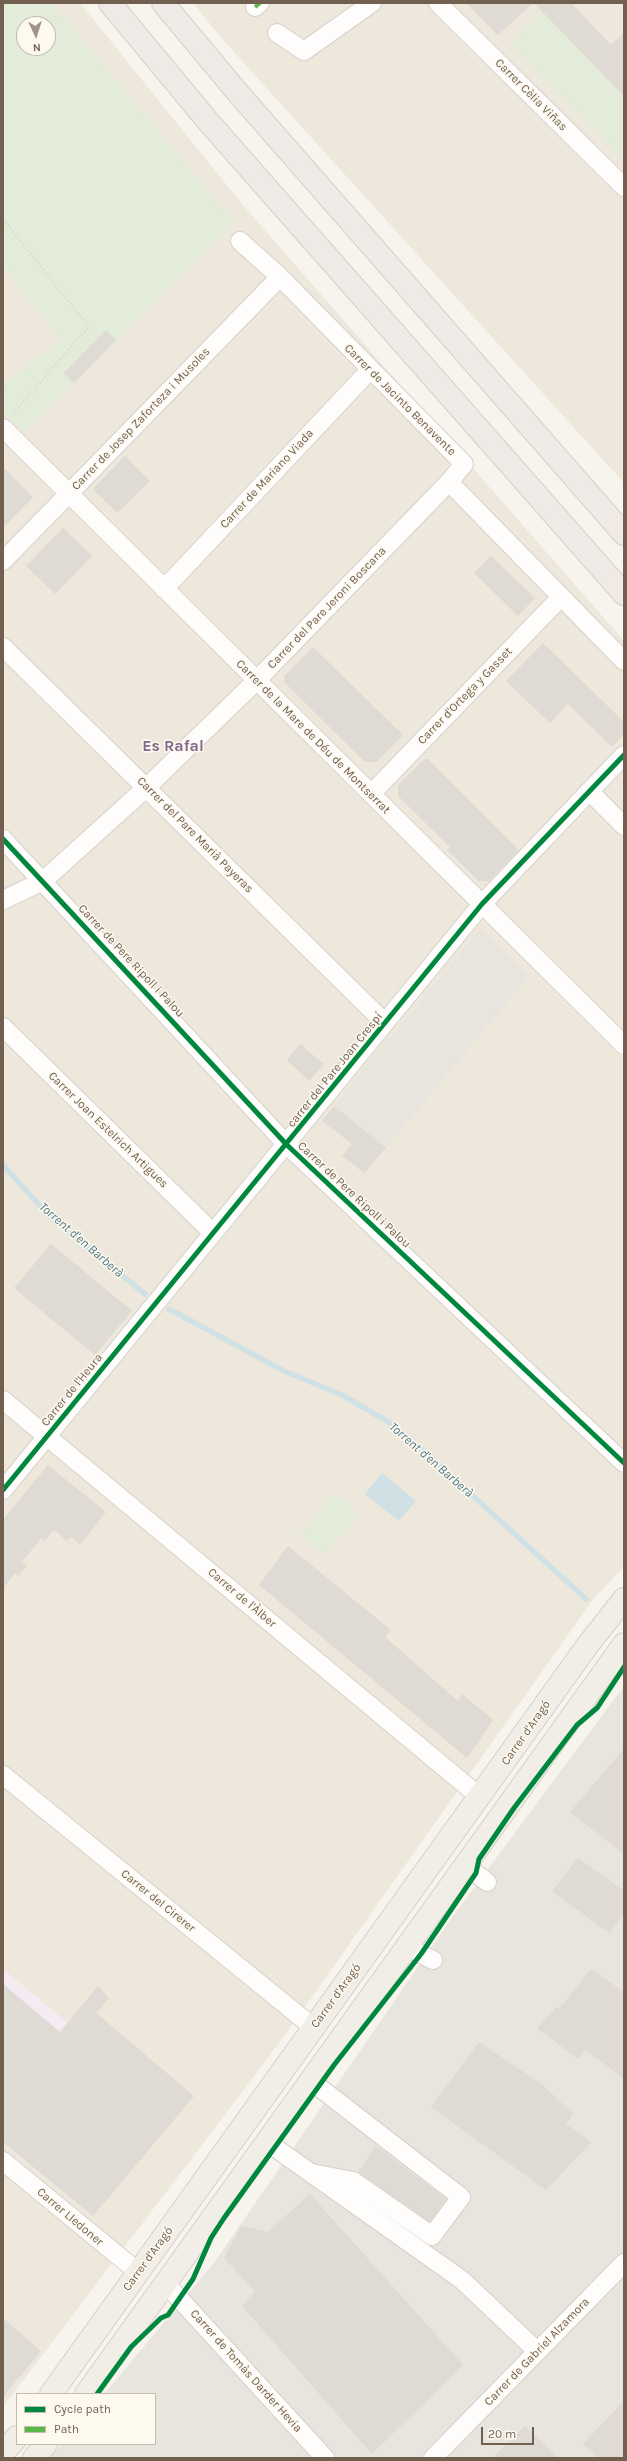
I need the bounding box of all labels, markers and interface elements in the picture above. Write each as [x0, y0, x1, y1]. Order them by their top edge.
north arrow [16, 16, 56, 56]
text: N [32, 41, 41, 54]
street label: Carrer Cèlia Viñas [492, 56, 570, 134]
street label: Carrer de Jacinto Benavente [341, 341, 459, 459]
street label: Carrer de Josep Zaforteza i Musoles [69, 345, 213, 493]
street label: Carrer de Mariano Viada [217, 426, 317, 532]
street label: Carrer del Pare Jeroni Boscana [265, 544, 389, 672]
street label: Carrer d'Ortega y Gasset [415, 644, 515, 748]
street label: Carrer de la Mare de Déu de Montserrat [233, 657, 393, 817]
district label: Es Rafal [142, 736, 204, 756]
street label: Carrer del Pare Marià Payeras [134, 774, 256, 896]
street label: Carrer de Pere Ripoll i Palou [75, 902, 187, 1020]
street label: carrer del Pare Joan Crespí [284, 1010, 386, 1130]
street label: Carrer Joan Estelrich Artigues [45, 1069, 171, 1191]
street label: Carrer de Pere Ripoll i Palou [295, 1139, 413, 1251]
water label: Torrent d'en Barberà [35, 1199, 127, 1281]
street label: Carrer de l'Heura [38, 1351, 106, 1429]
water label: Torrent d'en Barberà [385, 1419, 477, 1501]
street label: Carrer de l'Àlber [205, 1565, 279, 1631]
street label: Carrer d'Aragó [498, 1698, 554, 1768]
street label: Carrer del Cirerer [118, 1867, 198, 1935]
street label: Carrer d'Aragó [308, 1961, 364, 2031]
street label: Carrer Lledoner [34, 2185, 106, 2249]
street label: Carrer d'Aragó [120, 2224, 176, 2294]
street label: Carrer de Gabriel Alzamora [481, 2295, 593, 2409]
street label: Carrer de Tomàs Darder Hevia [187, 2307, 305, 2435]
legend [16, 2393, 156, 2445]
text: Cycle path [54, 2402, 111, 2416]
scale bar [483, 2419, 536, 2445]
text: Path [54, 2422, 79, 2436]
text: 20 m [488, 2427, 516, 2441]

